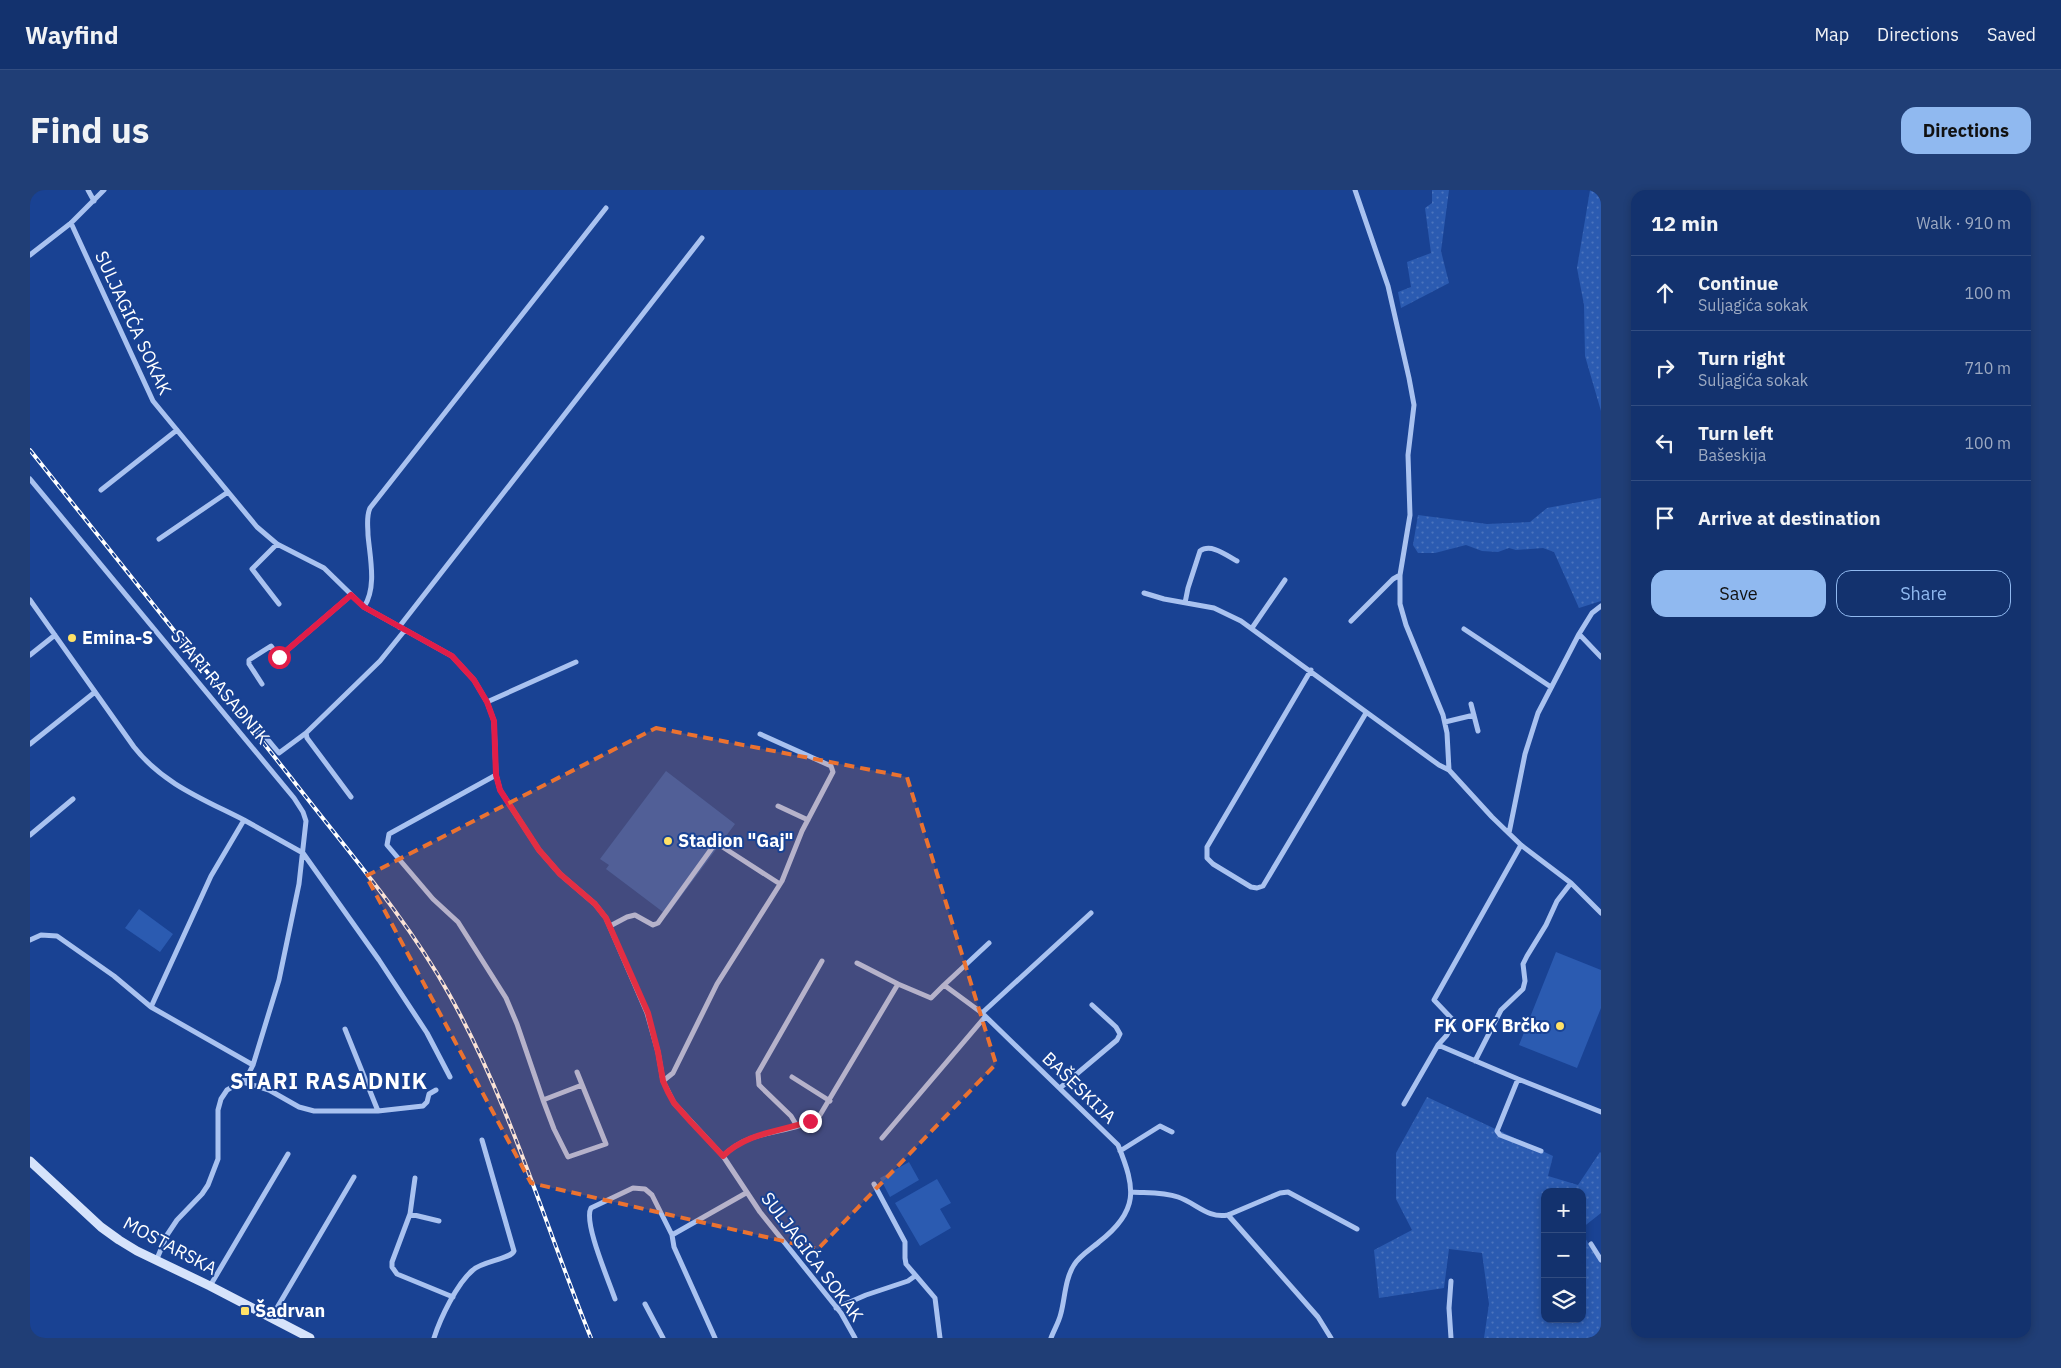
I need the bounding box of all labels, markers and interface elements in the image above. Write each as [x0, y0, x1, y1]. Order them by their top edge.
text: Wayfind [25, 19, 118, 51]
text: Map [1814, 23, 1849, 46]
text: Directions [1877, 23, 1959, 46]
text: Saved [1987, 23, 2036, 46]
text: Find us [30, 107, 149, 153]
button: Directions [1901, 107, 2031, 154]
text: 12 min [1651, 209, 1718, 237]
text: Walk · 910 m [1916, 213, 2011, 233]
street label: SULJAGIĆA SOKAK [90, 247, 177, 399]
text: Continue [1698, 271, 1778, 295]
icon: ahead [1651, 279, 1679, 307]
text: 100 m [1964, 283, 2011, 303]
text: Suljagića sokak [1698, 295, 1808, 315]
text: Turn right [1698, 346, 1785, 370]
icon: right [1651, 354, 1679, 382]
text: 710 m [1964, 358, 2011, 378]
text: Suljagića sokak [1698, 370, 1808, 390]
text: Turn left [1698, 421, 1774, 445]
icon: left [1651, 429, 1679, 457]
text: 100 m [1964, 433, 2011, 453]
text: Bašeskija [1698, 445, 1766, 465]
icon: arrive [1651, 504, 1679, 532]
text: Arrive at destination [1698, 506, 1881, 530]
button: Save [1651, 570, 1826, 617]
button: Share [1836, 570, 2011, 617]
street label: STARI RASADNIK [166, 625, 275, 749]
place label: Emina-S [82, 626, 153, 649]
marker: Emina-S [66, 632, 78, 644]
route start [268, 646, 291, 669]
place label: Stadion "Gaj" [678, 829, 793, 852]
marker: Stadion "Gaj" [662, 835, 674, 847]
place label: FK OFK Brčko [1434, 1014, 1550, 1037]
marker: FK OFK Brčko [1554, 1020, 1566, 1032]
street label: BAŠESKIJA [1038, 1046, 1122, 1129]
district label: STARI RASADNIK [230, 1066, 428, 1095]
route end [799, 1110, 822, 1133]
street label: SULJAGIĆA SOKAK [756, 1187, 869, 1326]
map controls [1541, 1188, 1586, 1323]
button: + [1541, 1188, 1586, 1233]
street label: MOSTARSKA [119, 1211, 222, 1280]
button: − [1541, 1233, 1586, 1278]
button: layers [1541, 1278, 1586, 1323]
place label: Šadrvan [255, 1298, 325, 1322]
marker: Šadrvan [239, 1305, 251, 1317]

